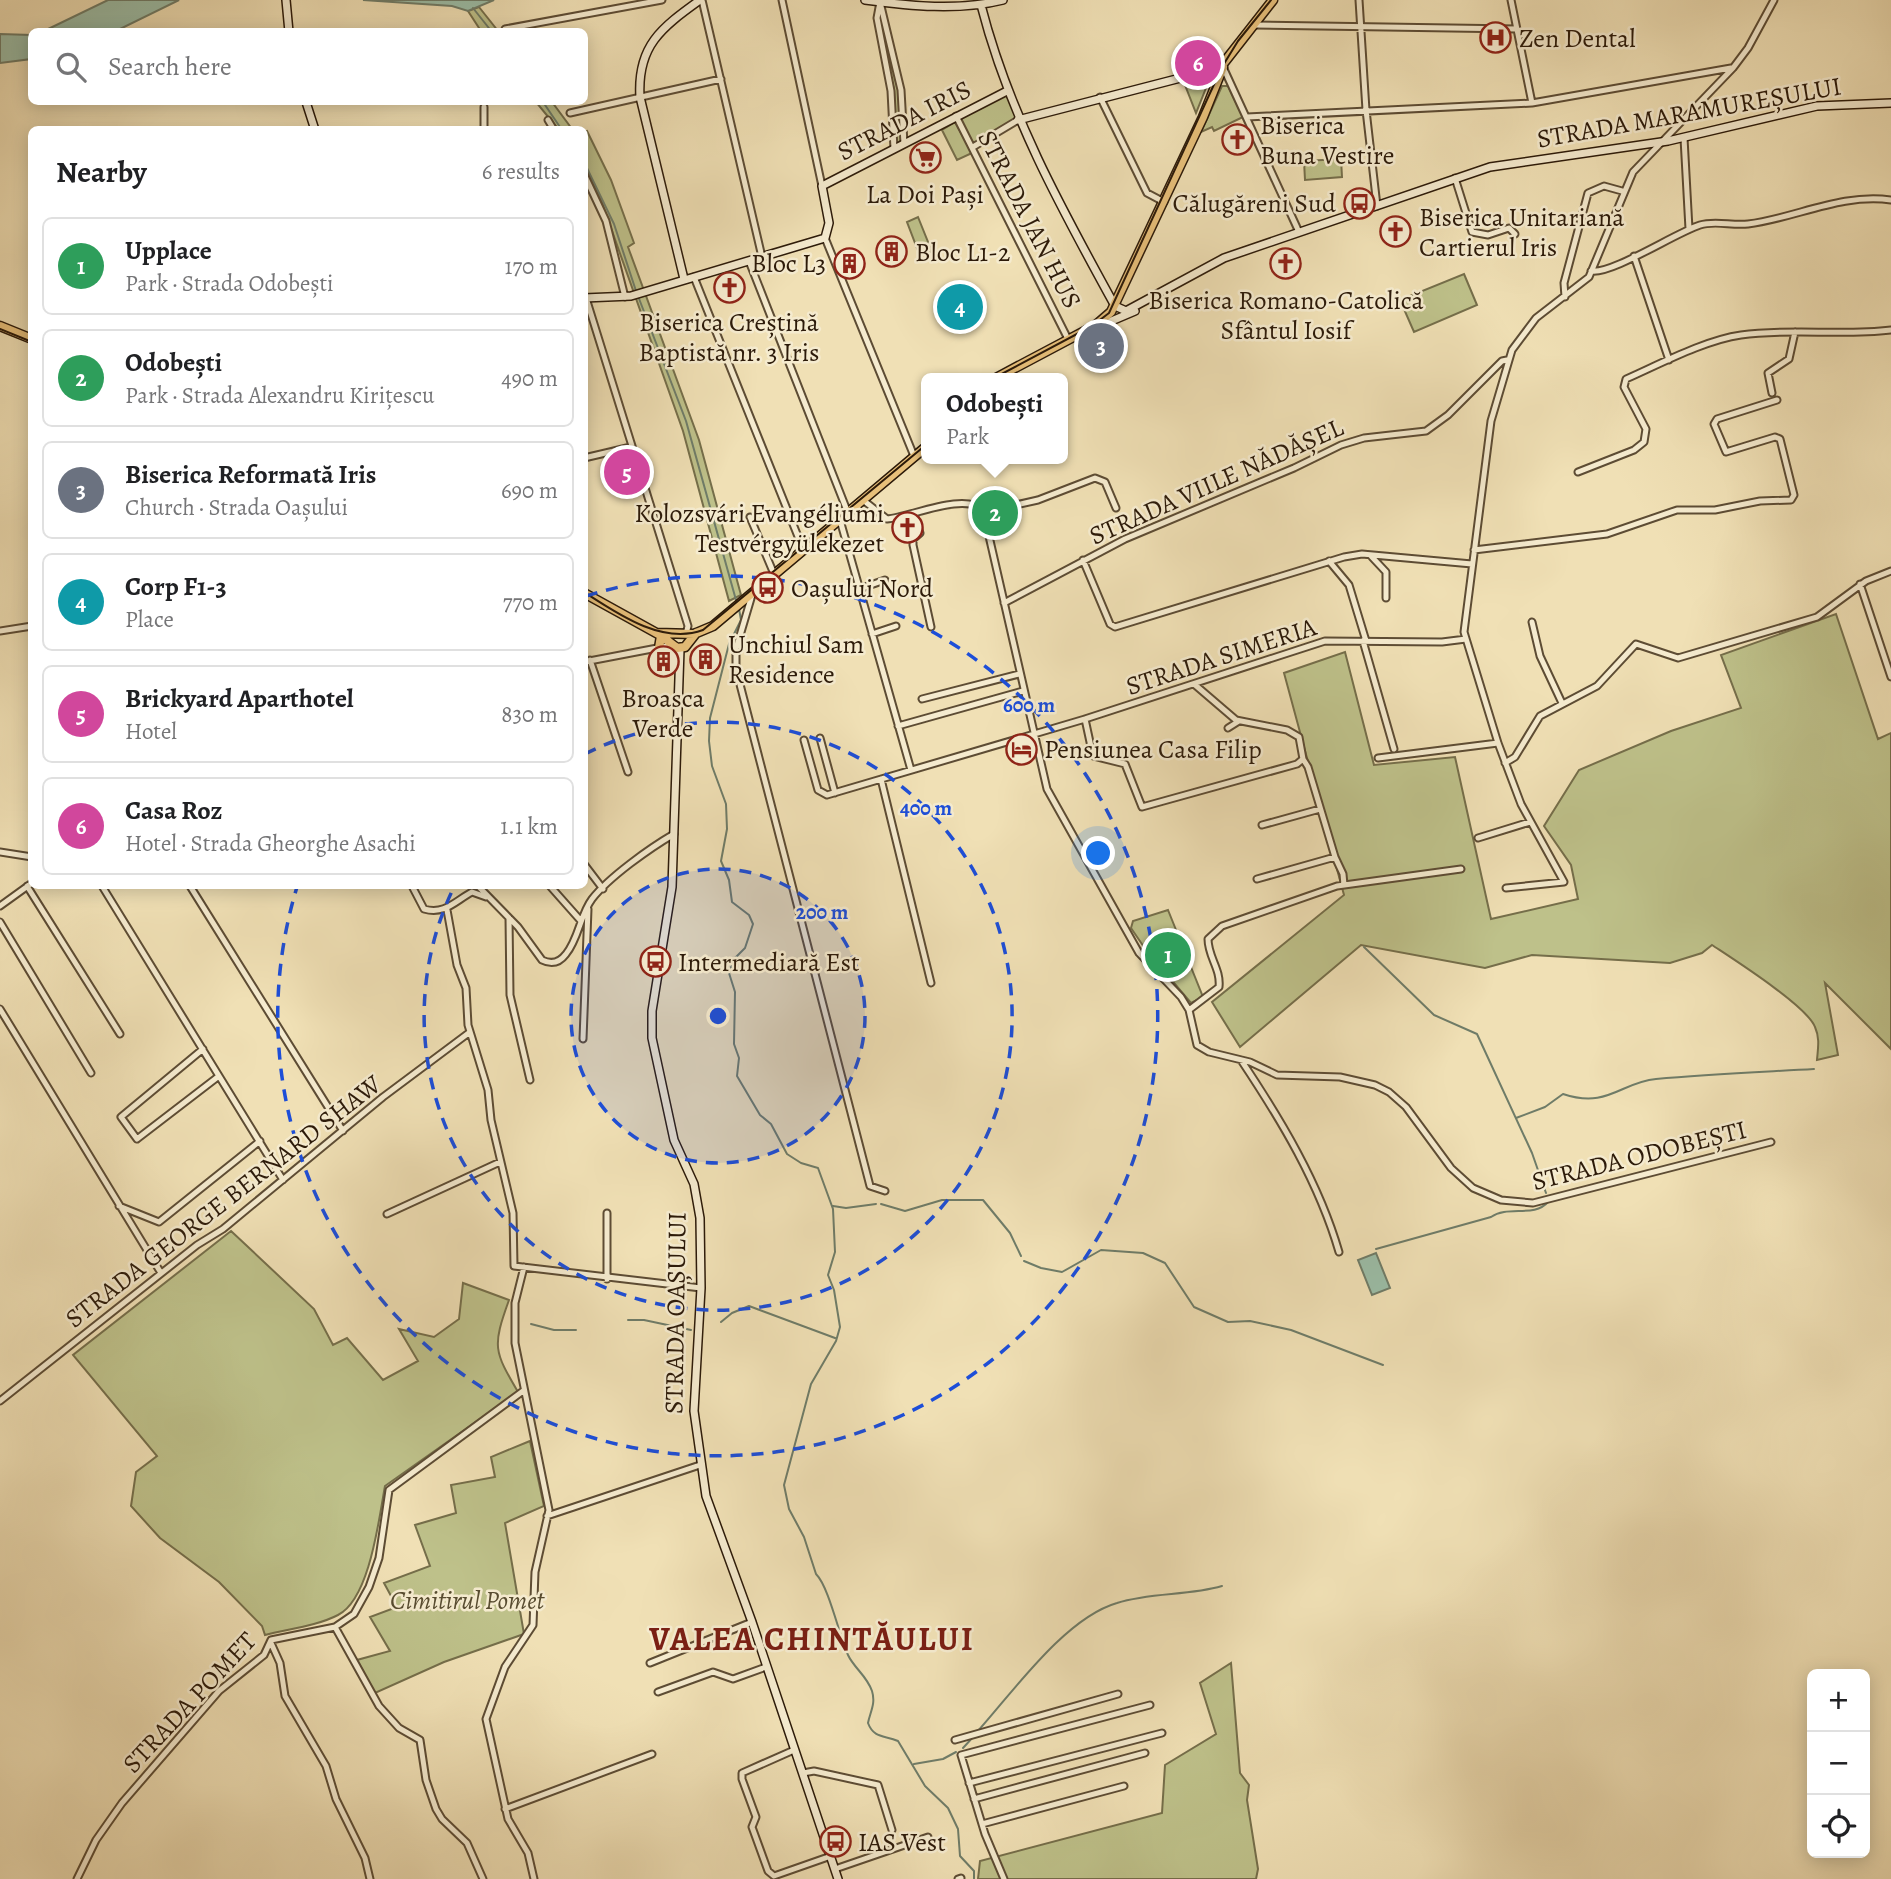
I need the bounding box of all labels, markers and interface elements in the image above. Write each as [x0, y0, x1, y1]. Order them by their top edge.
hospital icon: Zen Dental [1479, 21, 1513, 55]
place label: Zen Dental [1519, 21, 1636, 56]
search box [28, 28, 588, 105]
pin: 6 [1175, 37, 1221, 89]
icon: search [52, 48, 90, 86]
text: Search here [108, 49, 232, 84]
street label: STRADA MARAMUREȘULUI [1534, 68, 1844, 157]
street label: STRADA IRIS [831, 72, 977, 169]
place label: Biserica Buna Vestire [1260, 108, 1394, 173]
church icon: Biserica Buna Vestire [1220, 123, 1254, 157]
street label: STRADA JAN HUS [970, 124, 1090, 314]
supermarket icon: La Doi Pași [908, 141, 942, 175]
text: Nearby [56, 152, 147, 192]
text: 6 results [482, 156, 560, 187]
place label: La Doi Pași [866, 177, 984, 212]
place label: Călugăreni Sud [1173, 186, 1336, 221]
bus stop icon: Călugăreni Sud [1342, 186, 1376, 220]
place label: Biserica Unitariană Cartierul Iris [1419, 200, 1624, 265]
church icon: Biserica Unitariană Cartierul Iris [1379, 215, 1413, 249]
text: Upplace [125, 233, 212, 268]
building icon: Bloc L1-2 [875, 235, 909, 269]
place label: Bloc L1-2 [915, 235, 1010, 270]
place label: Bloc L3 [751, 246, 826, 281]
building icon: Bloc L3 [832, 246, 866, 280]
church icon: Biserica Romano-Catolică Sfântul Iosif [1269, 247, 1303, 281]
text: 1 [77, 251, 85, 282]
text: 170 m [505, 251, 558, 282]
text: Park · Strada Odobești [125, 268, 334, 299]
church icon: Biserica Creștină Baptistă nr. 3 Iris [712, 270, 746, 304]
pin: 4 [937, 281, 983, 333]
place label: Biserica Romano-Catolică Sfântul Iosif [1148, 283, 1424, 348]
place label: Biserica Creștină Baptistă nr. 3 Iris [638, 305, 820, 370]
pin: 3 [1078, 320, 1124, 372]
text: Odobești [125, 345, 222, 380]
text: 2 [75, 363, 87, 394]
text: 490 m [501, 363, 558, 394]
popup [921, 373, 1068, 464]
text: Park · Strada Alexandru Kirițescu [125, 380, 434, 411]
text: Odobești [946, 386, 1043, 421]
street label: STRADA VIILE NĂDĂȘEL [1084, 409, 1349, 553]
text: Park [946, 421, 989, 452]
pin: 5 [604, 446, 650, 498]
text: Biserica Reformată Iris [125, 457, 376, 492]
text: 3 [76, 475, 86, 506]
text: 690 m [501, 475, 558, 506]
pin: 2 [972, 487, 1018, 539]
text: Church · Strada Oașului [125, 492, 348, 523]
place label: Kolozsvári Evangéliumi Testvérgyülekezet [635, 496, 884, 561]
church icon: Kolozsvári Evangéliumi Testvérgyülekezet [890, 511, 924, 545]
text: Corp F1-3 [125, 569, 227, 604]
bus stop icon: Oașului Nord [751, 571, 785, 605]
place label: Oașului Nord [791, 571, 933, 606]
text: 4 [76, 587, 86, 618]
text: 770 m [503, 587, 558, 618]
text: Place [125, 604, 174, 635]
street label: STRADA SIMERIA [1122, 609, 1322, 704]
place label: Unchiul Sam Residence [728, 627, 864, 692]
building icon: Unchiul Sam Residence [688, 642, 722, 676]
building icon: Broasca Verde [646, 645, 680, 679]
text: Brickyard Aparthotel [125, 681, 354, 716]
place label: Broasca Verde [621, 681, 705, 746]
text: 600 m [1003, 691, 1055, 719]
text: 5 [76, 699, 86, 730]
text: 830 m [501, 699, 558, 730]
text: Hotel [125, 716, 177, 747]
hotel icon: Pensiunea Casa Filip [1004, 732, 1038, 766]
place label: Pensiunea Casa Filip [1044, 732, 1262, 767]
text: Casa Roz [125, 793, 222, 828]
text: 400 m [900, 794, 953, 822]
text: 6 [76, 811, 86, 842]
text: 1.1 km [500, 811, 558, 842]
text: Hotel · Strada Gheorghe Asachi [125, 828, 416, 859]
your location [1081, 836, 1115, 870]
text: 200 m [796, 898, 849, 926]
pin: 1 [1145, 929, 1191, 981]
bus stop icon: Intermediară Est [638, 945, 672, 979]
place label: Intermediară Est [678, 945, 860, 980]
centre of rings [706, 1004, 730, 1028]
street label: STRADA GEORGE BERNARD SHAW [58, 1066, 389, 1336]
street label: STRADA ODOBEȘTI [1528, 1112, 1750, 1199]
street label: STRADA OAȘULUI [656, 1212, 695, 1414]
park label: Cimitirul Pomet [390, 1583, 545, 1618]
district label: VALEA CHINTĂULUI [648, 1616, 975, 1661]
street label: STRADA POMET [115, 1624, 264, 1781]
map controls [1807, 1669, 1870, 1858]
button: + [1807, 1669, 1870, 1732]
button: − [1807, 1732, 1870, 1795]
button: locate [1807, 1795, 1870, 1858]
bus stop icon: IAS Vest [818, 1825, 852, 1859]
place label: IAS Vest [858, 1825, 946, 1860]

